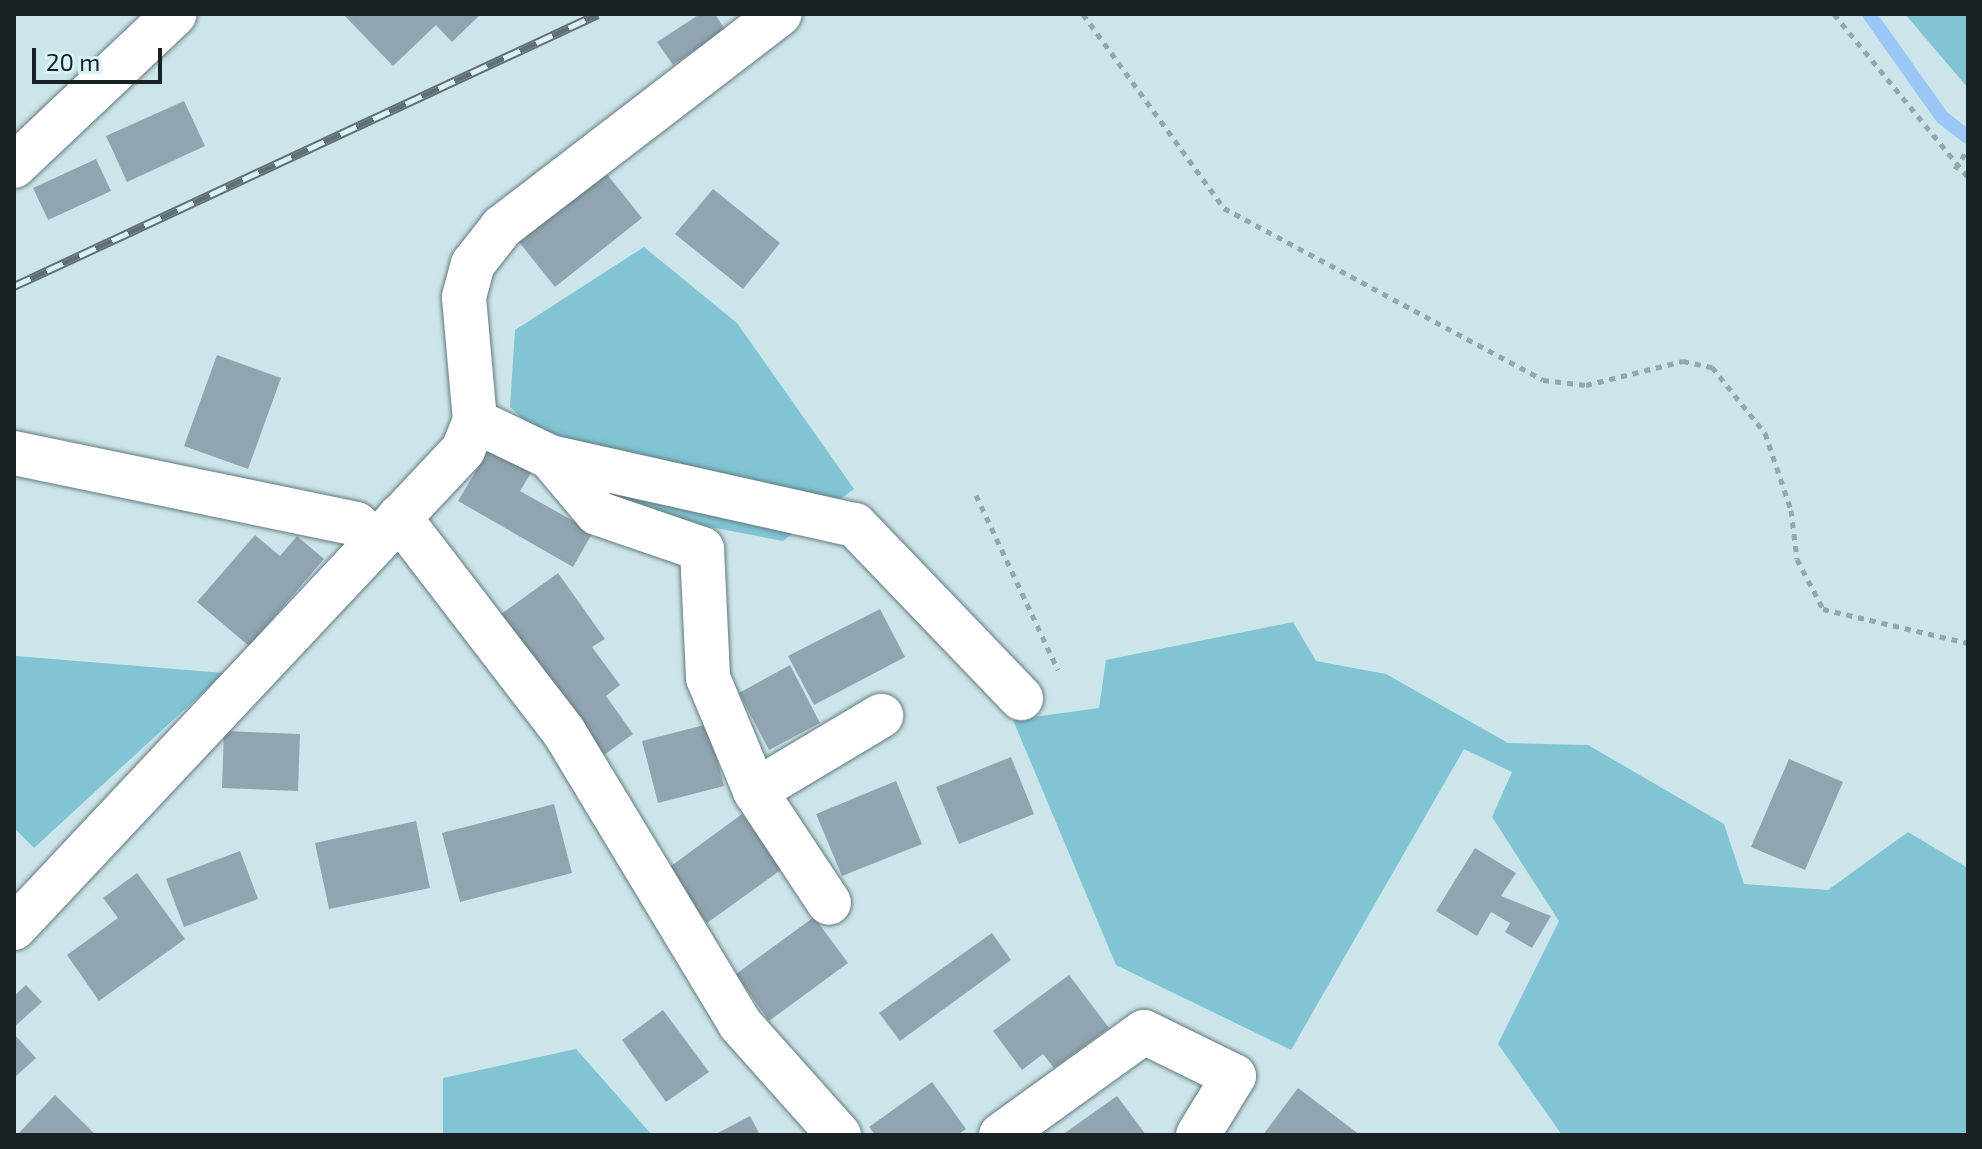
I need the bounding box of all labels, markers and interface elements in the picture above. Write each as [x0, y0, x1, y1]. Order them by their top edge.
scale bar [36, 32, 166, 82]
text: 20 m [46, 47, 100, 76]

